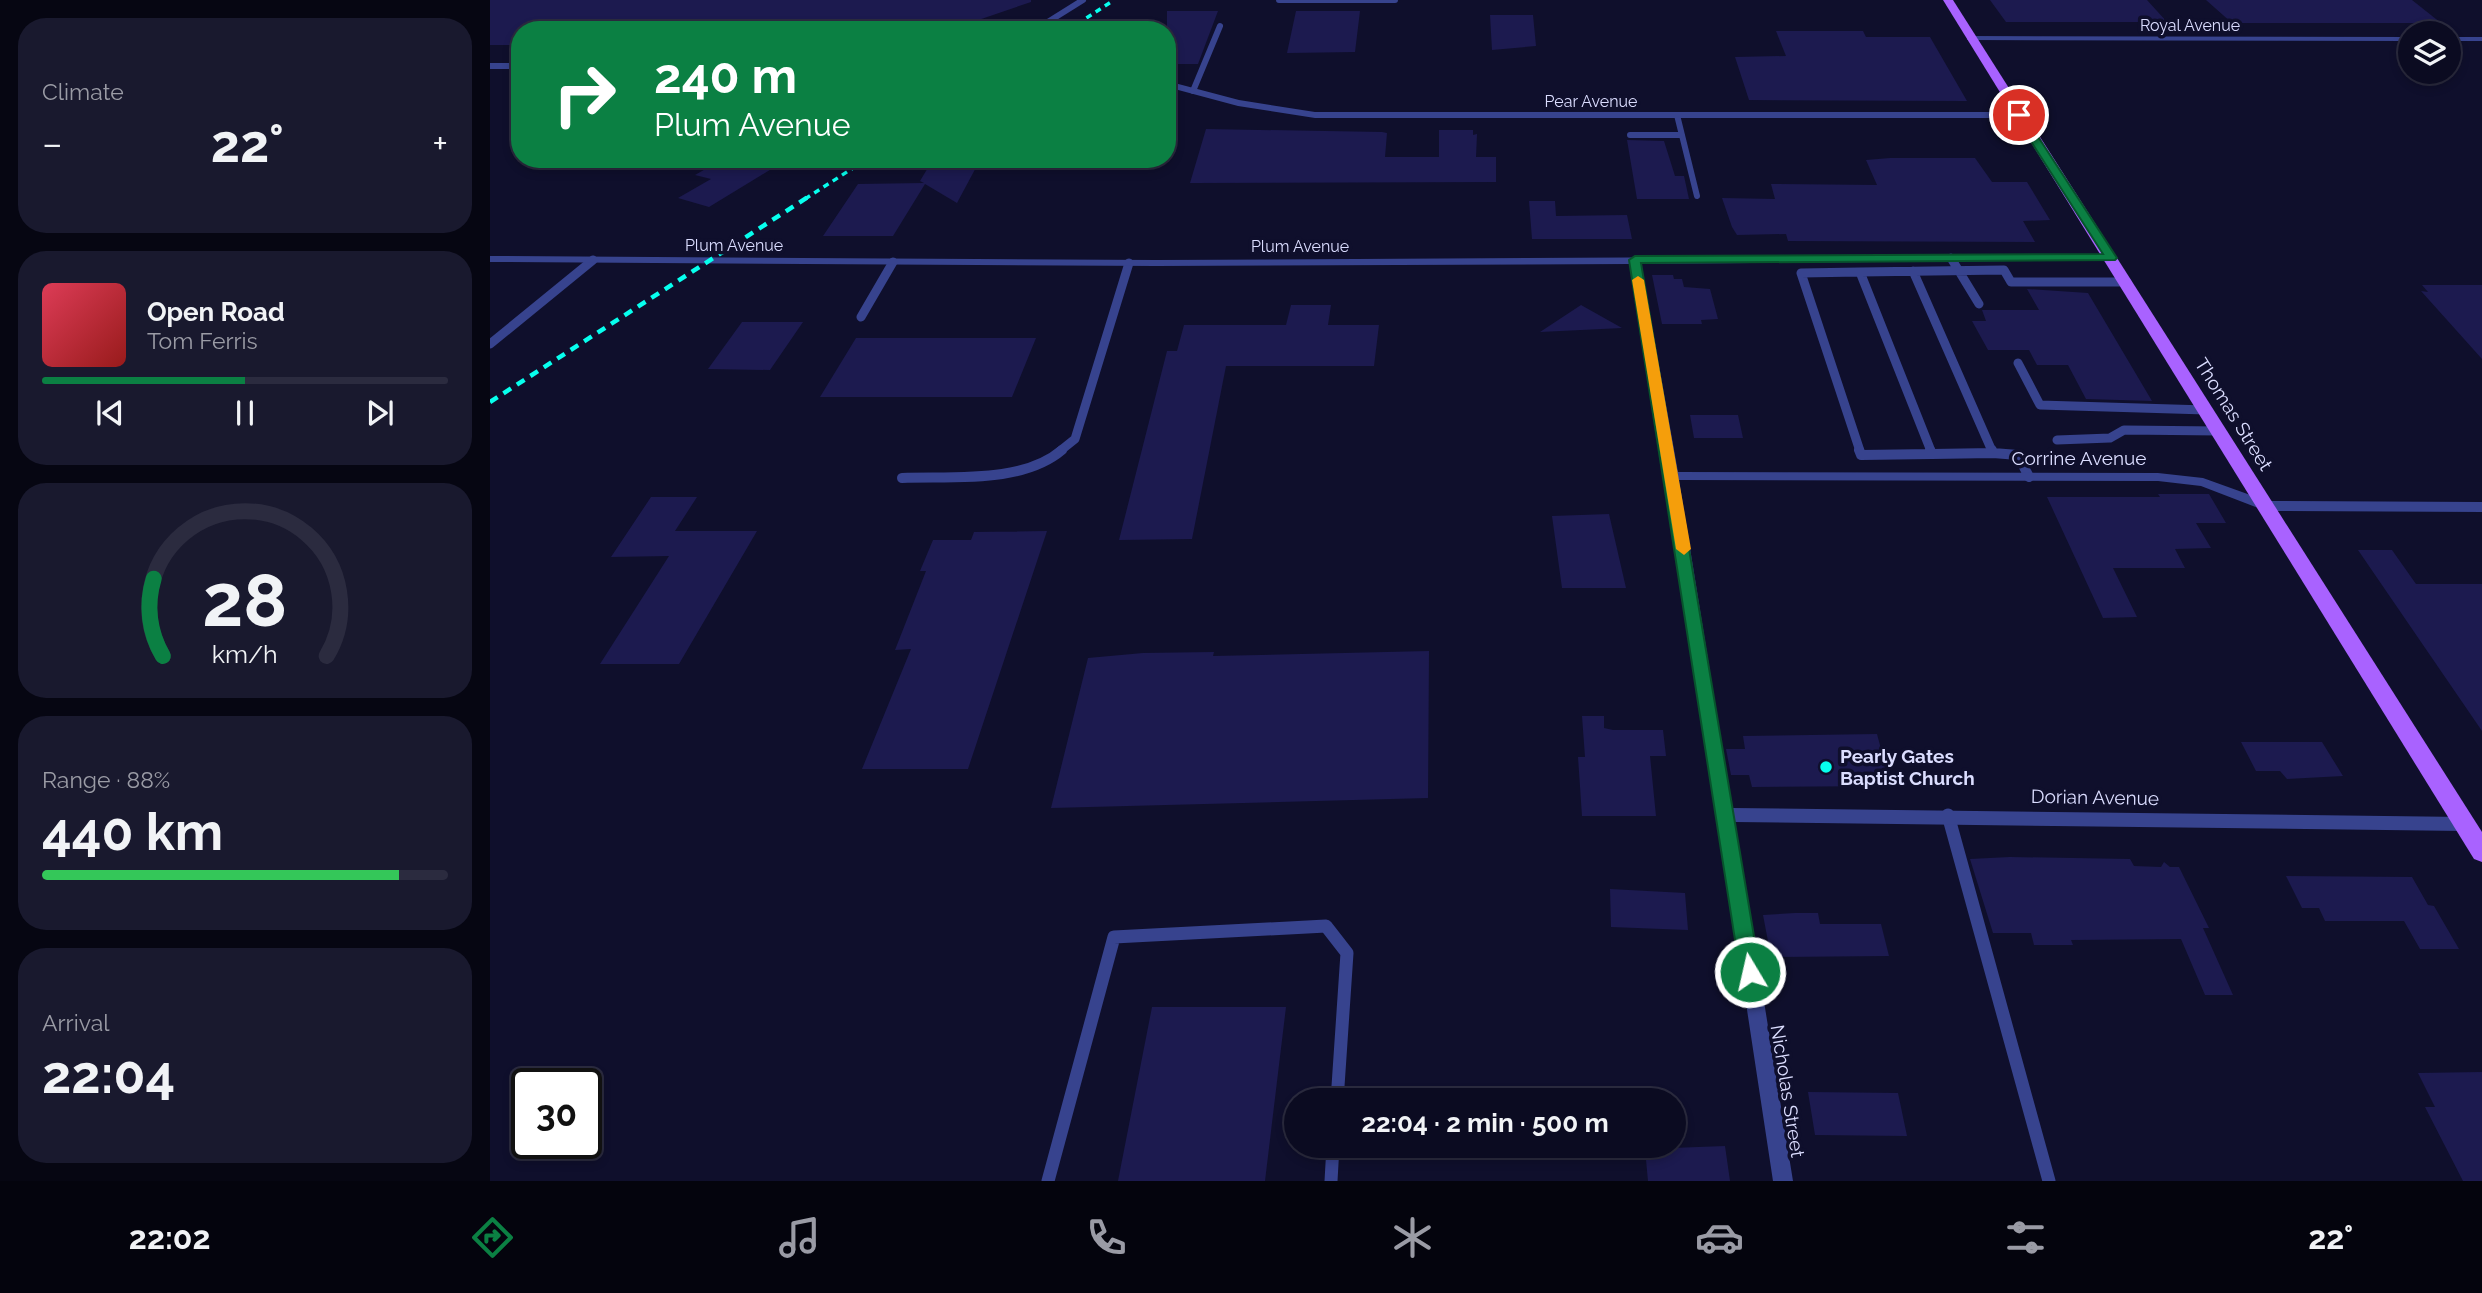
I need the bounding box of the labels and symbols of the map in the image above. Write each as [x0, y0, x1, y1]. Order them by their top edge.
street label: Royal Avenue [2140, 16, 2240, 35]
pin [1989, 85, 2049, 145]
street label: Pear Avenue [1545, 92, 1637, 111]
street label: Plum Avenue [685, 236, 783, 255]
street label: Plum Avenue [1251, 237, 1349, 256]
street label: Thomas Street [2191, 354, 2278, 475]
street label: Corrine Avenue [2012, 447, 2146, 469]
place label: Pearly Gates Baptist Church [1840, 745, 1975, 789]
marker: Pearly Gates Baptist Church [1818, 759, 1834, 775]
street label: Dorian Avenue [2031, 785, 2159, 809]
position arrow [1713, 935, 1787, 1009]
street label: Nicholas Street [1767, 1023, 1809, 1159]
speed limit sign: 30 [511, 1068, 602, 1159]

